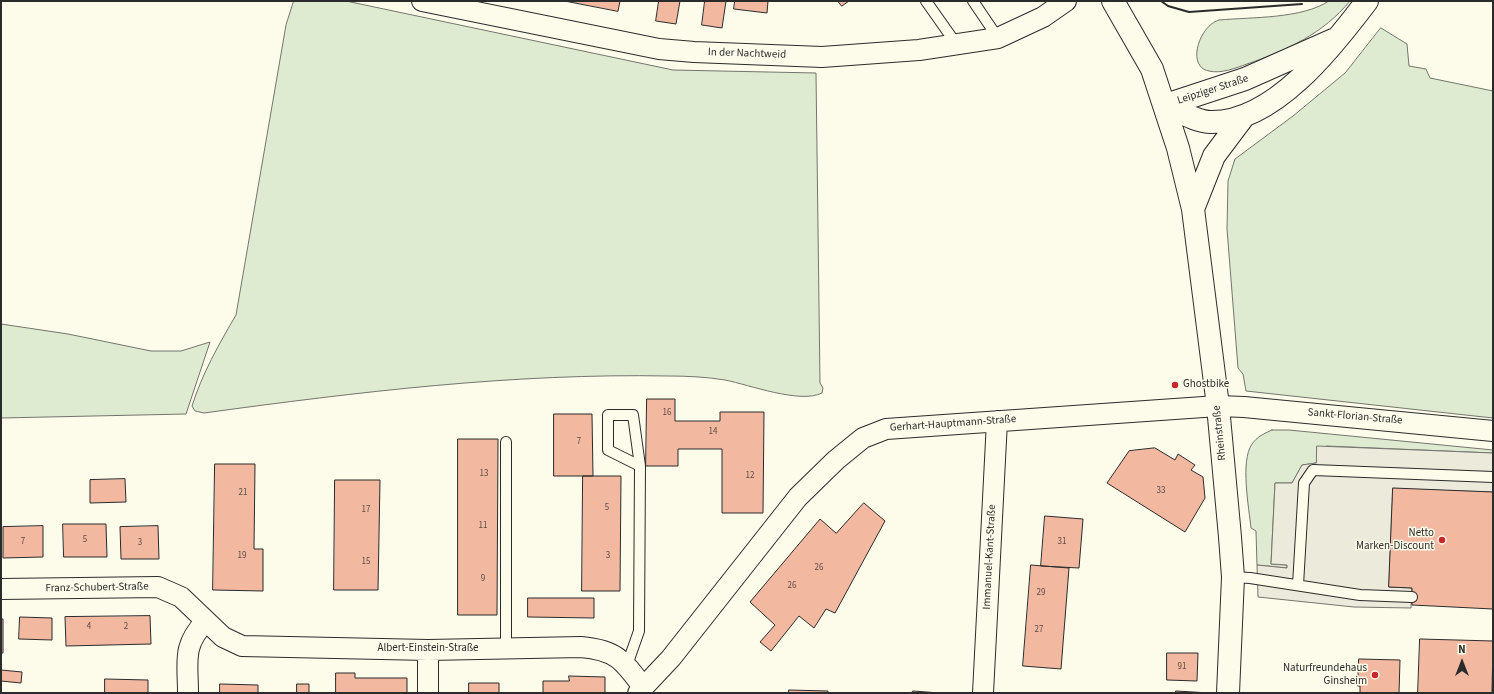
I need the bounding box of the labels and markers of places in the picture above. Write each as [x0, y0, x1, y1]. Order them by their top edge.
place label: Ghostbike [1183, 378, 1229, 392]
marker: Ghostbike [1170, 380, 1180, 390]
place label: Netto Marken-Discount [1356, 527, 1434, 553]
marker: Netto Marken-Discount [1437, 535, 1447, 545]
place label: Naturfreundehaus Ginsheim [1283, 662, 1367, 688]
marker: Naturfreundehaus Ginsheim [1370, 670, 1380, 680]

